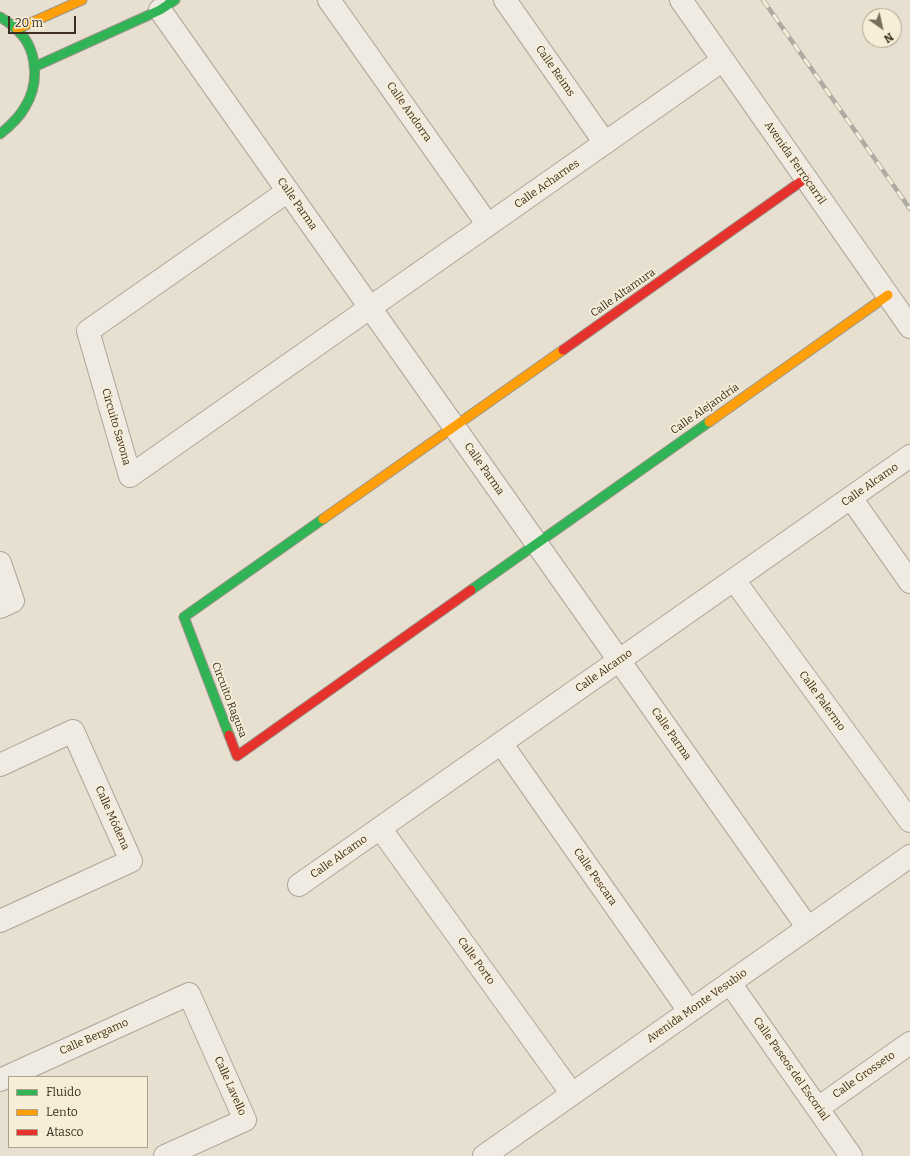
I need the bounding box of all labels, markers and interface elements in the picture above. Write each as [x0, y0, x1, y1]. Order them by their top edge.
scale bar [10, 8, 78, 34]
north arrow [862, 8, 902, 48]
text: 20 m [15, 16, 43, 30]
text: N [881, 30, 896, 45]
street label: Calle Reims [533, 43, 577, 99]
street label: Calle Andorra [383, 80, 435, 144]
street label: Avenida Ferrocarril [761, 119, 829, 207]
street label: Calle Acharnes [512, 157, 582, 211]
street label: Calle Parma [274, 175, 320, 233]
street label: Calle Altamura [588, 266, 658, 320]
street label: Calle Alejandría [668, 381, 742, 437]
street label: Circuito Savona [99, 387, 133, 467]
street label: Calle Parma [461, 440, 507, 498]
street label: Calle Alcamo [839, 461, 901, 509]
street label: Calle Alcamo [573, 647, 635, 695]
street label: Circuito Ragusa [209, 660, 249, 740]
street label: Calle Palermo [796, 669, 848, 733]
street label: Calle Parma [648, 705, 694, 763]
street label: Calle Módena [92, 784, 132, 852]
street label: Calle Alcamo [308, 833, 370, 881]
street label: Calle Pescara [570, 846, 620, 908]
street label: Calle Porto [454, 935, 498, 987]
street label: Avenida Monte Vesubio [644, 966, 750, 1046]
street label: Calle Paseos del Escorial [750, 1015, 832, 1123]
street label: Calle Bergamo [58, 1016, 130, 1058]
street label: Calle Grosseto [830, 1049, 898, 1101]
street label: Calle Lavello [211, 1054, 249, 1118]
legend [8, 1076, 148, 1148]
text: Fluido [46, 1085, 81, 1099]
text: Lento [46, 1105, 78, 1119]
text: Atasco [46, 1125, 84, 1139]

